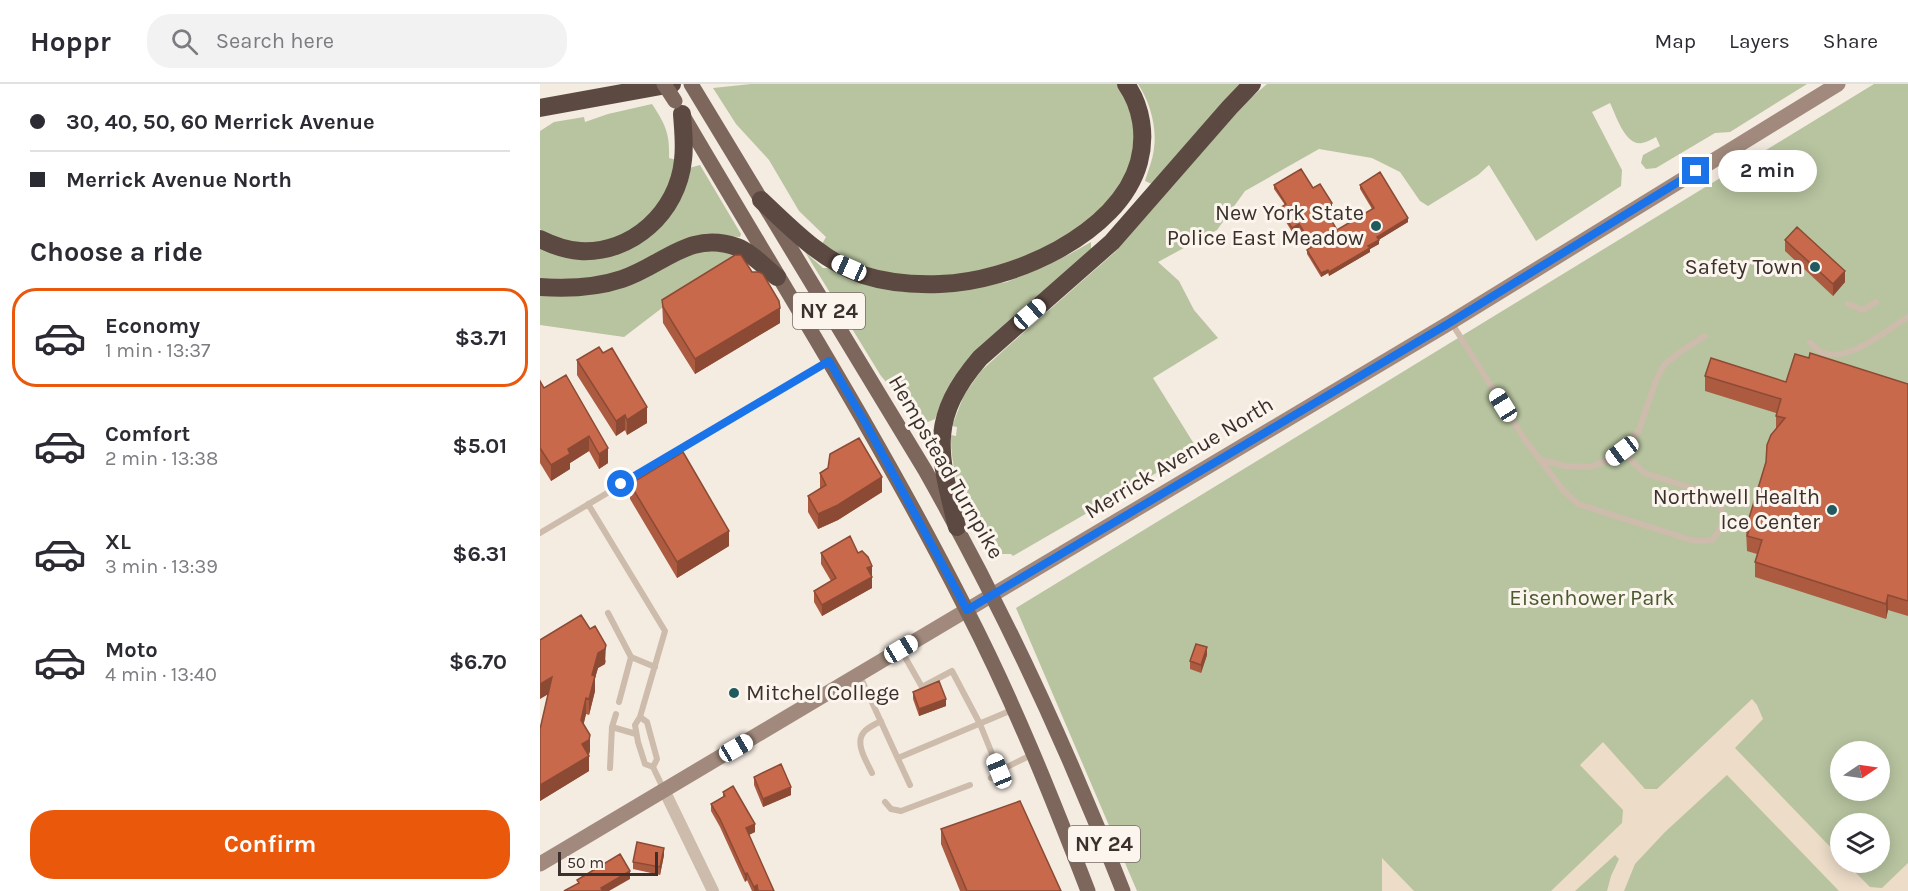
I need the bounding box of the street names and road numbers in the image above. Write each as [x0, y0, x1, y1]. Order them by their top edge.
road number: NY 24 [793, 293, 865, 329]
street label: Hempstead Turnpike [883, 370, 1009, 564]
street label: Merrick Avenue North [1080, 391, 1278, 525]
road number: NY 24 [1068, 826, 1140, 862]

